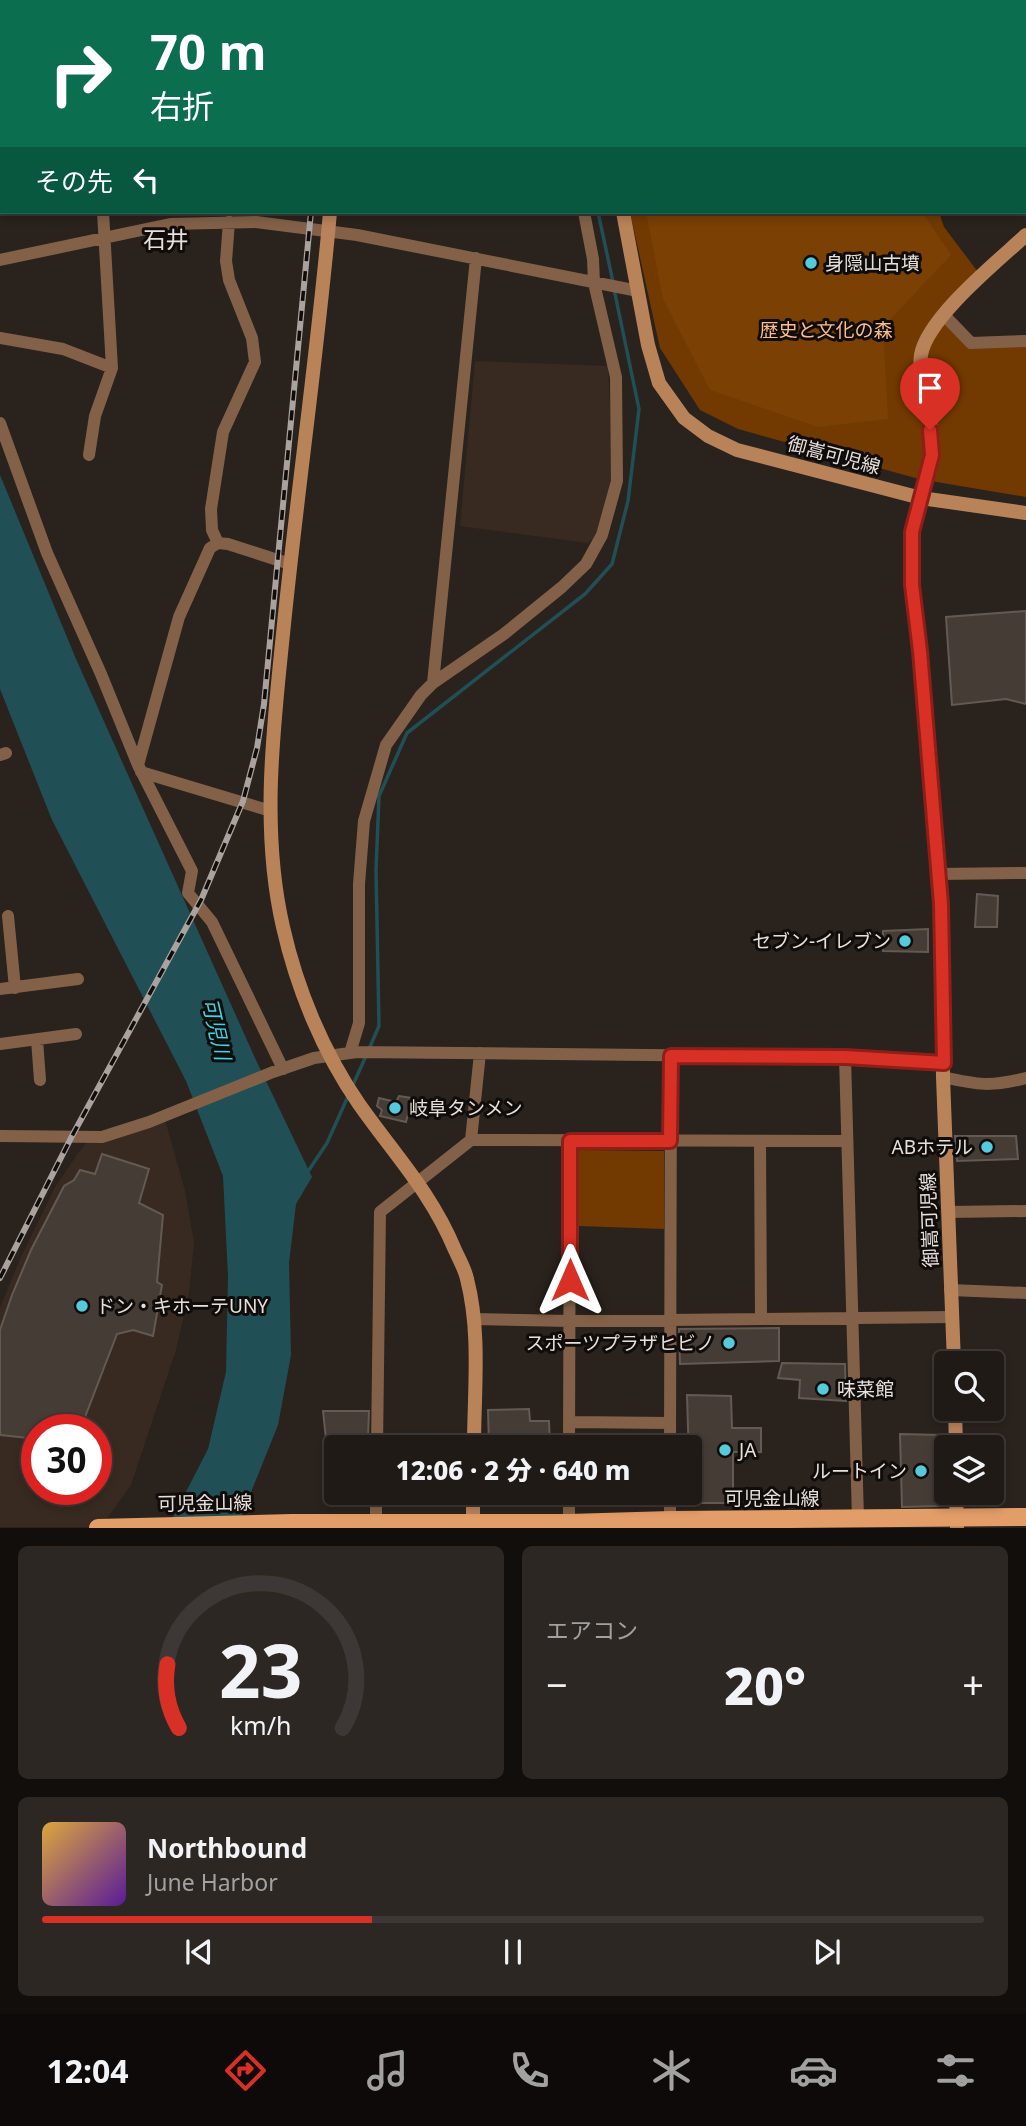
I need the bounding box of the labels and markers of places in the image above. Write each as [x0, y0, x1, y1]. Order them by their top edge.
place label: 身隠山古墳 [825, 250, 920, 276]
marker: 身隠山古墳 [803, 255, 819, 271]
pin [900, 358, 960, 430]
place label: セブン-イレブン [752, 928, 891, 954]
marker: セブン-イレブン [897, 933, 913, 949]
place label: 岐阜タンメン [409, 1095, 522, 1121]
marker: 岐阜タンメン [387, 1100, 403, 1116]
place label: ABホテル [892, 1134, 973, 1160]
marker: ABホテル [979, 1139, 995, 1155]
place label: ドン・キホーテUNY [96, 1293, 268, 1319]
marker: ドン・キホーテUNY [74, 1298, 90, 1314]
place label: スポーツプラザヒビノ [525, 1330, 715, 1356]
marker: スポーツプラザヒビノ [721, 1335, 737, 1351]
place label: 味菜館 [837, 1376, 894, 1402]
marker: 味菜館 [815, 1381, 831, 1397]
place label: JA [737, 1437, 757, 1463]
marker: JA [717, 1442, 733, 1458]
place label: ルートイン [812, 1458, 907, 1484]
marker: ルートイン [913, 1463, 929, 1479]

